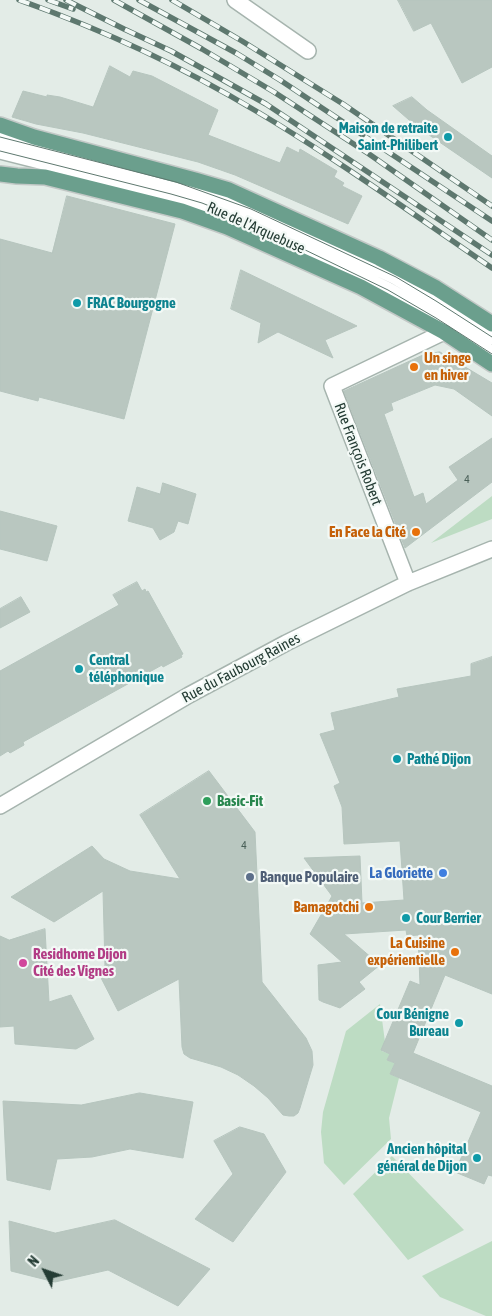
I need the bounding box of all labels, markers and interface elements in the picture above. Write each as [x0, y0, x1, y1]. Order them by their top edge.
place label: Maison de retraite Saint-Philibert [339, 119, 438, 154]
marker: Maison de retraite Saint-Philibert [442, 131, 454, 143]
street label: Rue de l'Arquebuse [204, 198, 308, 258]
place label: FRAC Bourgogne [87, 294, 176, 312]
marker: FRAC Bourgogne [71, 297, 83, 309]
place label: Un singe en hiver [424, 349, 471, 384]
marker: Un singe en hiver [408, 361, 420, 373]
street label: Rue François Robert [330, 400, 386, 508]
house number: 4 [464, 472, 470, 486]
place label: En Face la Cité [329, 523, 406, 541]
marker: En Face la Cité [410, 526, 422, 538]
street label: Rue du Faubourg Raines [179, 629, 303, 707]
place label: Central téléphonique [89, 651, 164, 686]
marker: Central téléphonique [73, 663, 85, 675]
place label: Pathé Dijon [407, 750, 471, 768]
marker: Pathé Dijon [391, 753, 403, 765]
place label: Basic-Fit [217, 792, 263, 810]
marker: Basic-Fit [201, 795, 213, 807]
house number: 4 [241, 838, 247, 852]
place label: La Gloriette [369, 864, 433, 882]
marker: La Gloriette [437, 867, 449, 879]
place label: Banque Populaire [260, 868, 359, 886]
marker: Banque Populaire [244, 871, 256, 883]
place label: Bamagotchi [293, 898, 359, 916]
marker: Bamagotchi [363, 901, 375, 913]
place label: Cour Berrier [416, 909, 481, 927]
marker: Cour Berrier [400, 912, 412, 924]
place label: La Cuisine expérientielle [367, 934, 445, 969]
place label: Residhome Dijon Cité des Vignes [33, 945, 127, 980]
marker: La Cuisine expérientielle [449, 946, 461, 958]
marker: Residhome Dijon Cité des Vignes [17, 957, 29, 969]
place label: Cour Bénigne Bureau [376, 1005, 449, 1040]
marker: Cour Bénigne Bureau [453, 1017, 465, 1029]
place label: Ancien hôpital général de Dijon [377, 1140, 467, 1175]
marker: Ancien hôpital général de Dijon [471, 1152, 483, 1164]
north arrow [20, 1246, 70, 1296]
text: N [25, 1253, 42, 1270]

